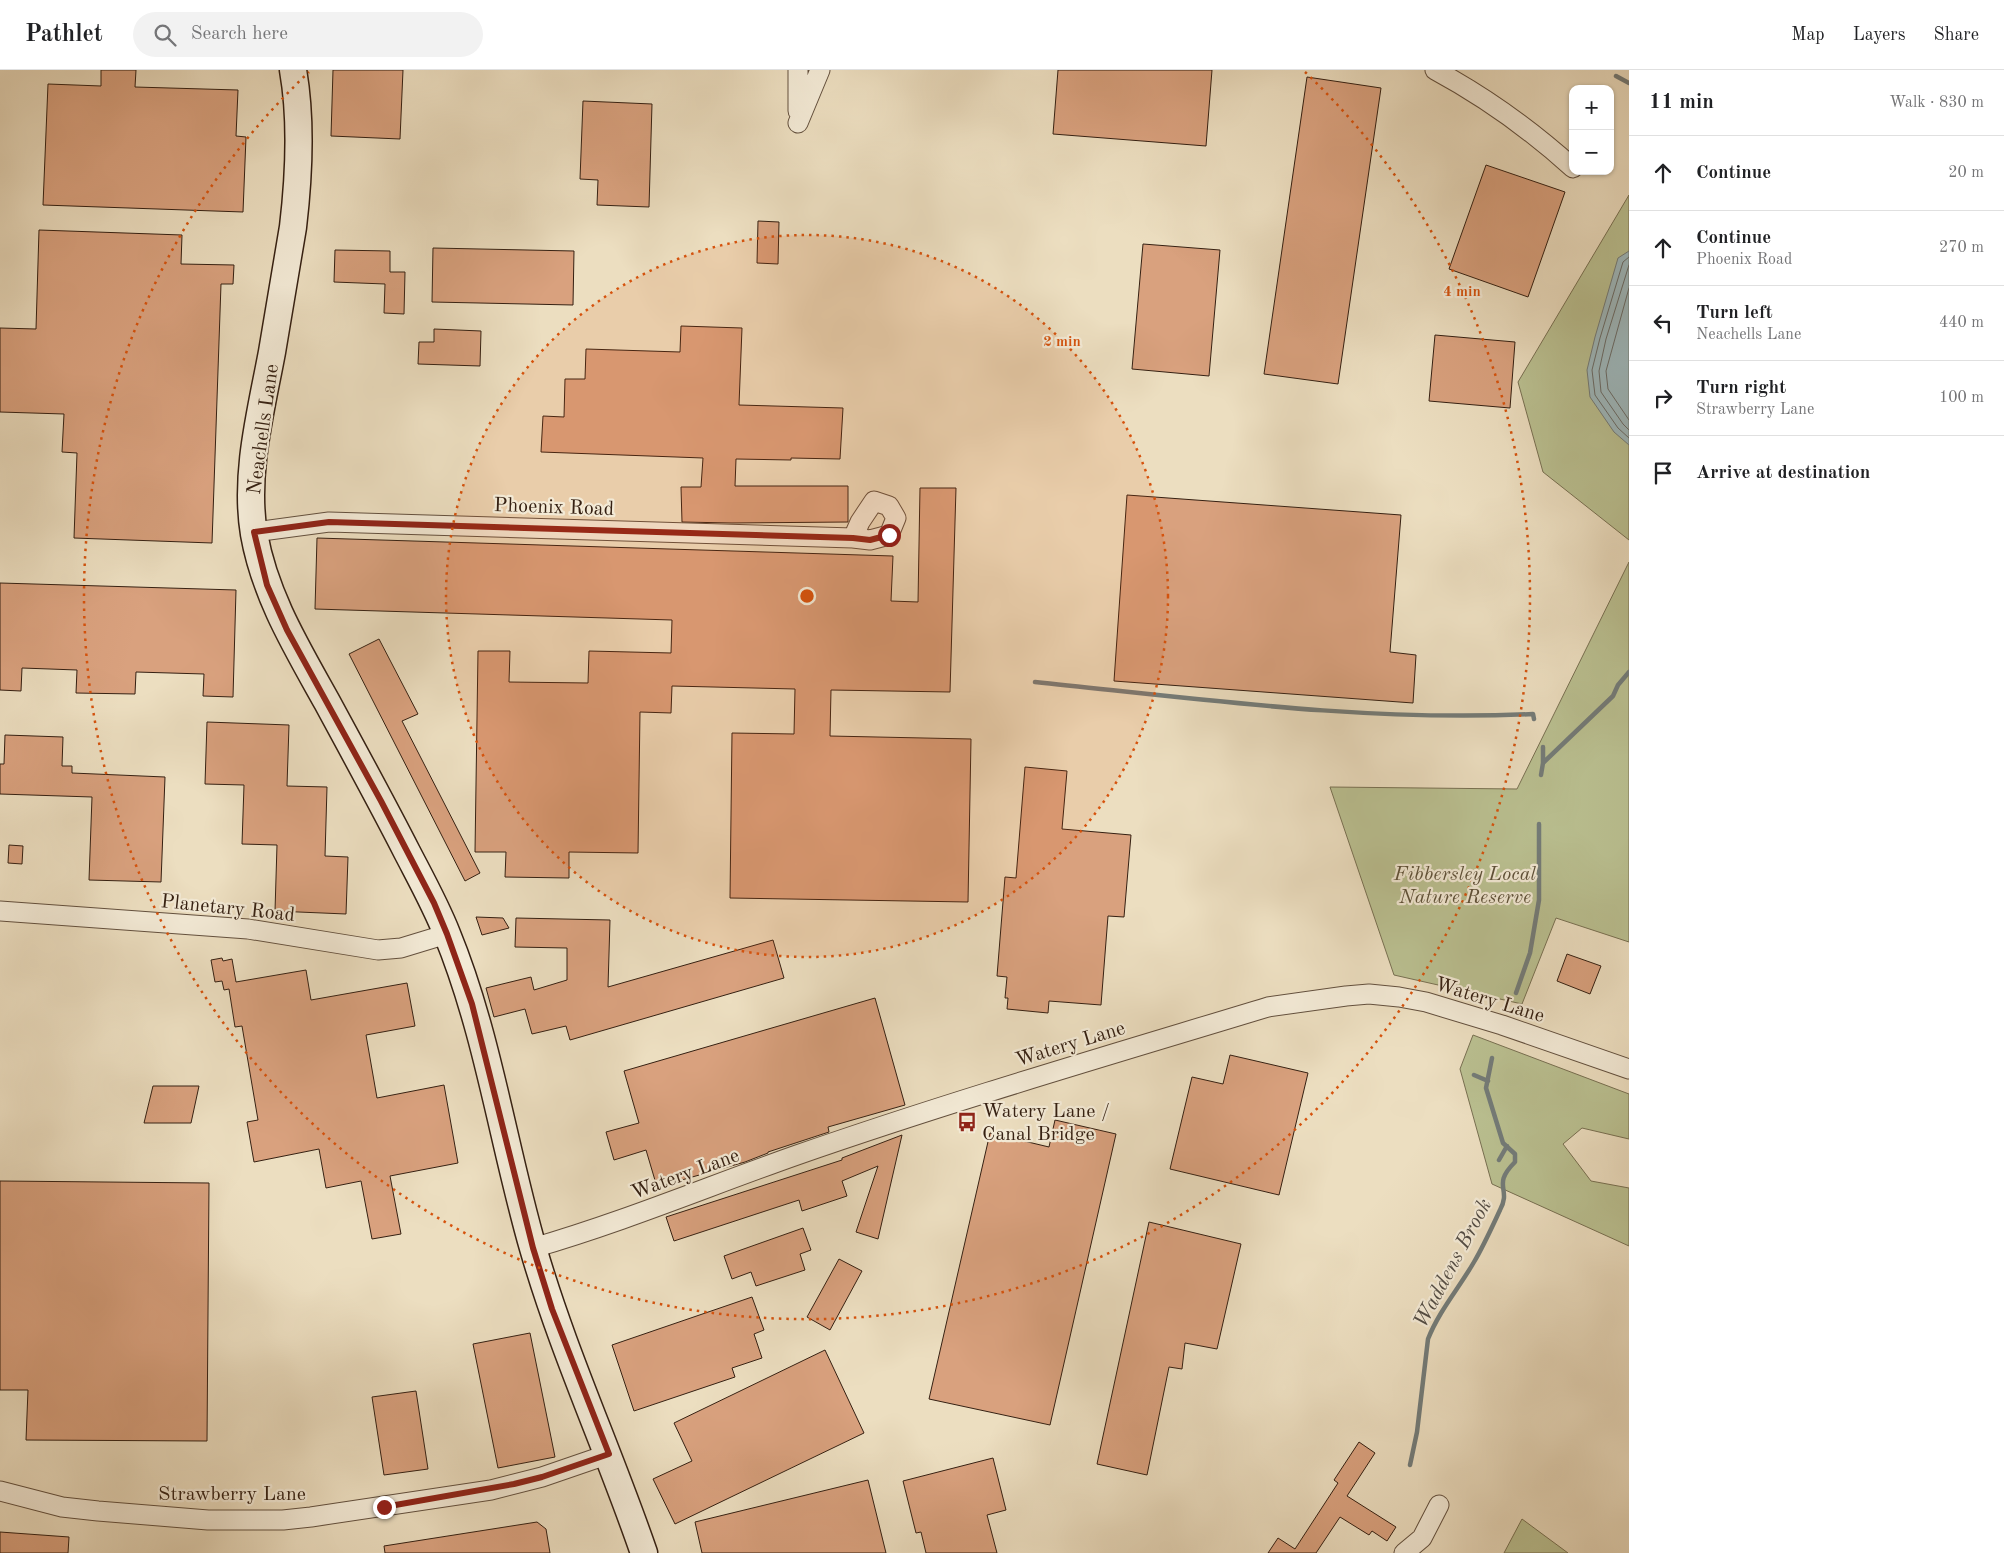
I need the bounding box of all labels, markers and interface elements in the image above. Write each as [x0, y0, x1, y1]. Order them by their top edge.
search box [133, 12, 483, 57]
icon: search [151, 21, 179, 49]
text: Pathlet [25, 23, 103, 47]
text: Search here [191, 25, 288, 44]
text: Map [1791, 26, 1825, 44]
text: Layers [1853, 26, 1905, 44]
text: Share [1933, 26, 1979, 44]
map controls [1569, 85, 1614, 175]
button: + [1569, 85, 1614, 130]
text: 11 min [1649, 92, 1714, 113]
text: Walk · 830 m [1889, 95, 1984, 111]
button: − [1569, 130, 1614, 175]
icon: ahead [1649, 159, 1677, 187]
text: Continue [1696, 164, 1771, 183]
text: 20 m [1948, 165, 1984, 181]
text: Continue [1696, 229, 1771, 248]
icon: ahead [1649, 234, 1677, 262]
text: 270 m [1939, 240, 1984, 256]
text: Phoenix Road [1696, 252, 1792, 268]
text: 4 min [1443, 285, 1481, 300]
text: Turn left [1696, 304, 1773, 323]
icon: left [1649, 309, 1677, 337]
text: 440 m [1939, 315, 1984, 331]
text: Neachells Lane [1696, 327, 1801, 343]
text: 2 min [1043, 335, 1081, 350]
street label: Neachells Lane [245, 363, 283, 496]
text: Turn right [1696, 379, 1786, 398]
icon: right [1649, 384, 1677, 412]
text: 100 m [1939, 390, 1984, 406]
text: Strawberry Lane [1696, 402, 1814, 418]
icon: arrive [1649, 459, 1677, 487]
text: Arrive at destination [1696, 464, 1870, 483]
street label: Phoenix Road [493, 496, 614, 520]
route start [878, 524, 901, 547]
centre of rings [798, 587, 816, 605]
park label: Fibbersley Local Nature Reserve [1393, 865, 1536, 908]
street label: Planetary Road [160, 892, 296, 926]
street label: Watery Lane [1432, 975, 1547, 1027]
street label: Watery Lane [1013, 1019, 1128, 1071]
place label: Watery Lane / Canal Bridge [982, 1102, 1110, 1145]
bus stop icon: Watery Lane / Canal Bridge [956, 1111, 978, 1133]
street label: Watery Lane [629, 1146, 742, 1204]
water label: Waddens Brook [1410, 1196, 1496, 1332]
street label: Strawberry Lane [158, 1485, 306, 1505]
route end [373, 1496, 396, 1519]

